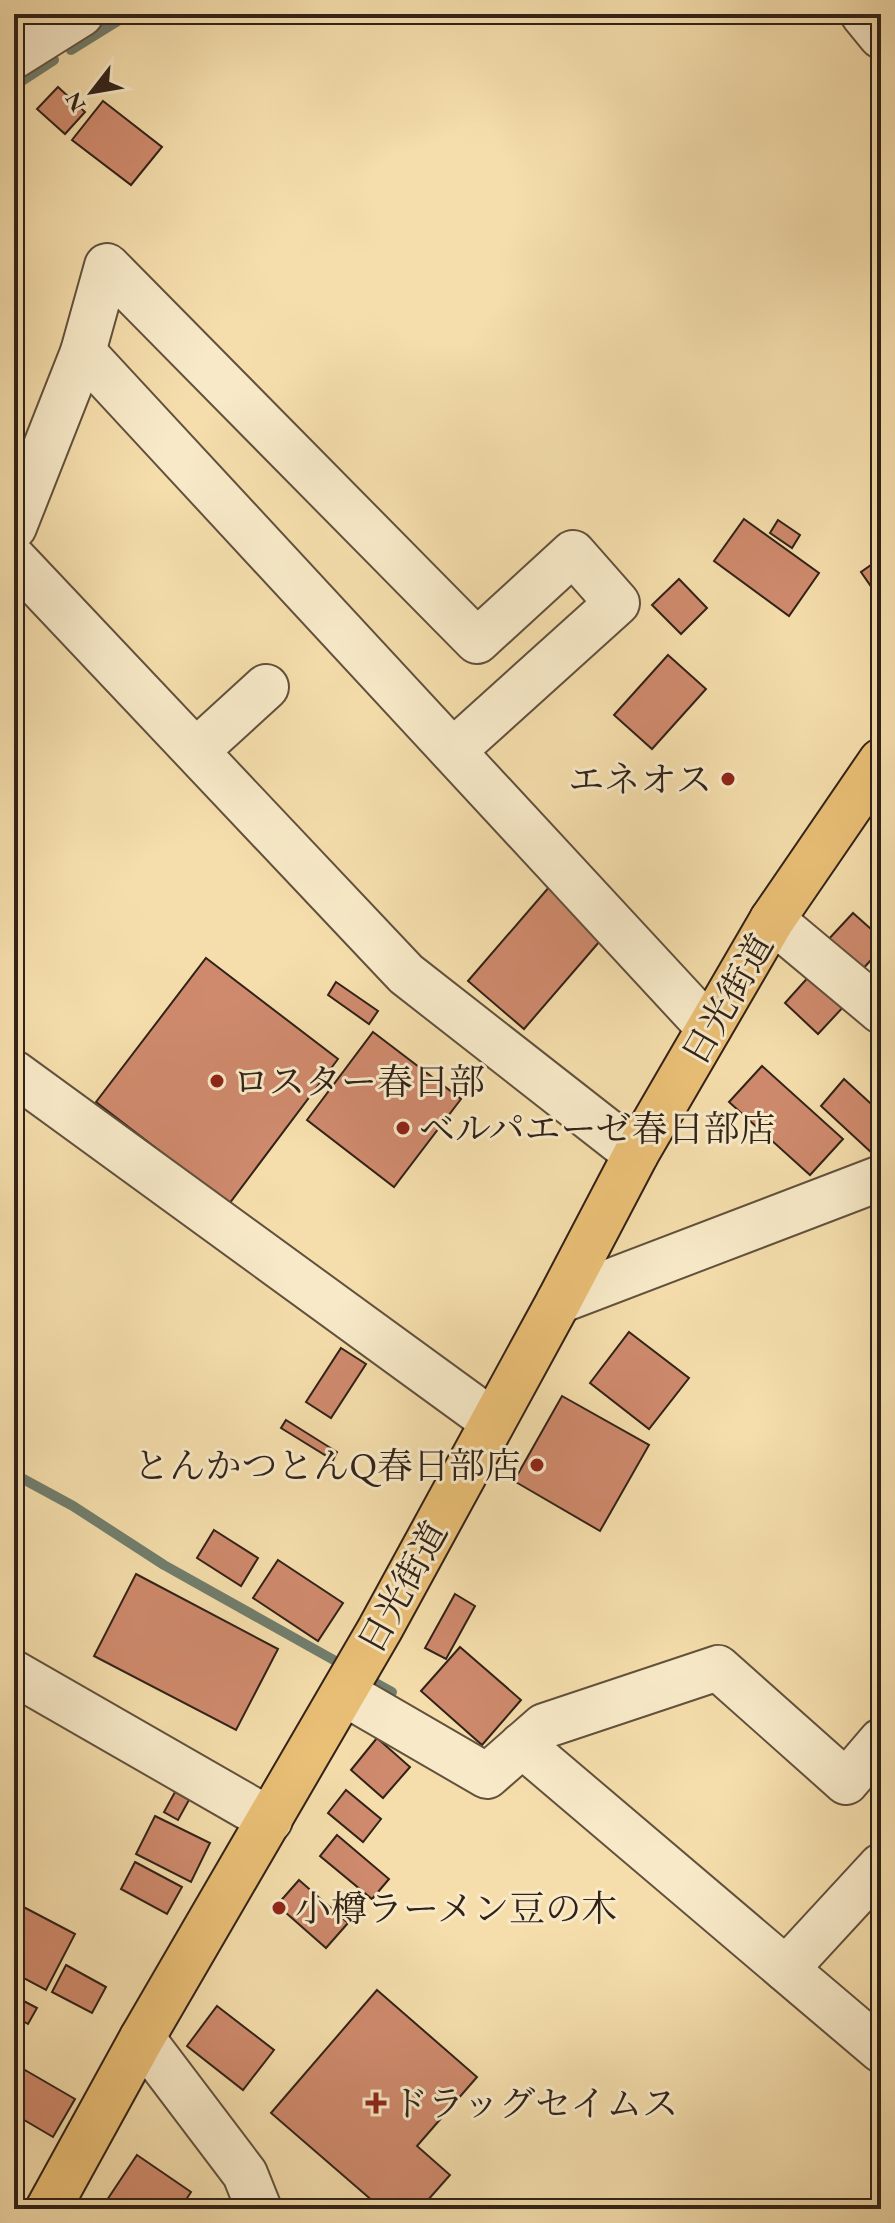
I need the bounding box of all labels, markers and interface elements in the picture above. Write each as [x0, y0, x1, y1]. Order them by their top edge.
north arrow [52, 52, 132, 132]
text: N [58, 87, 92, 117]
place label: エネオス [568, 756, 712, 803]
marker: エネオス [719, 770, 737, 788]
street label: 日光街道 [671, 925, 784, 1073]
place label: ロスター春日部 [233, 1058, 485, 1105]
marker: ロスター春日部 [208, 1072, 226, 1090]
place label: ベルパエーゼ春日部店 [419, 1105, 776, 1152]
marker: ベルパエーゼ春日部店 [394, 1119, 412, 1137]
place label: とんかつとんQ春日部店 [134, 1442, 521, 1489]
marker: とんかつとんQ春日部店 [528, 1456, 546, 1474]
street label: 日光街道 [347, 1513, 458, 1662]
place label: 小樽ラーメン豆の木 [295, 1885, 617, 1932]
marker: 小樽ラーメン豆の木 [270, 1899, 288, 1917]
place label: ドラッグセイムス [392, 2080, 678, 2127]
marker: ドラッグセイムス [367, 2094, 385, 2112]

